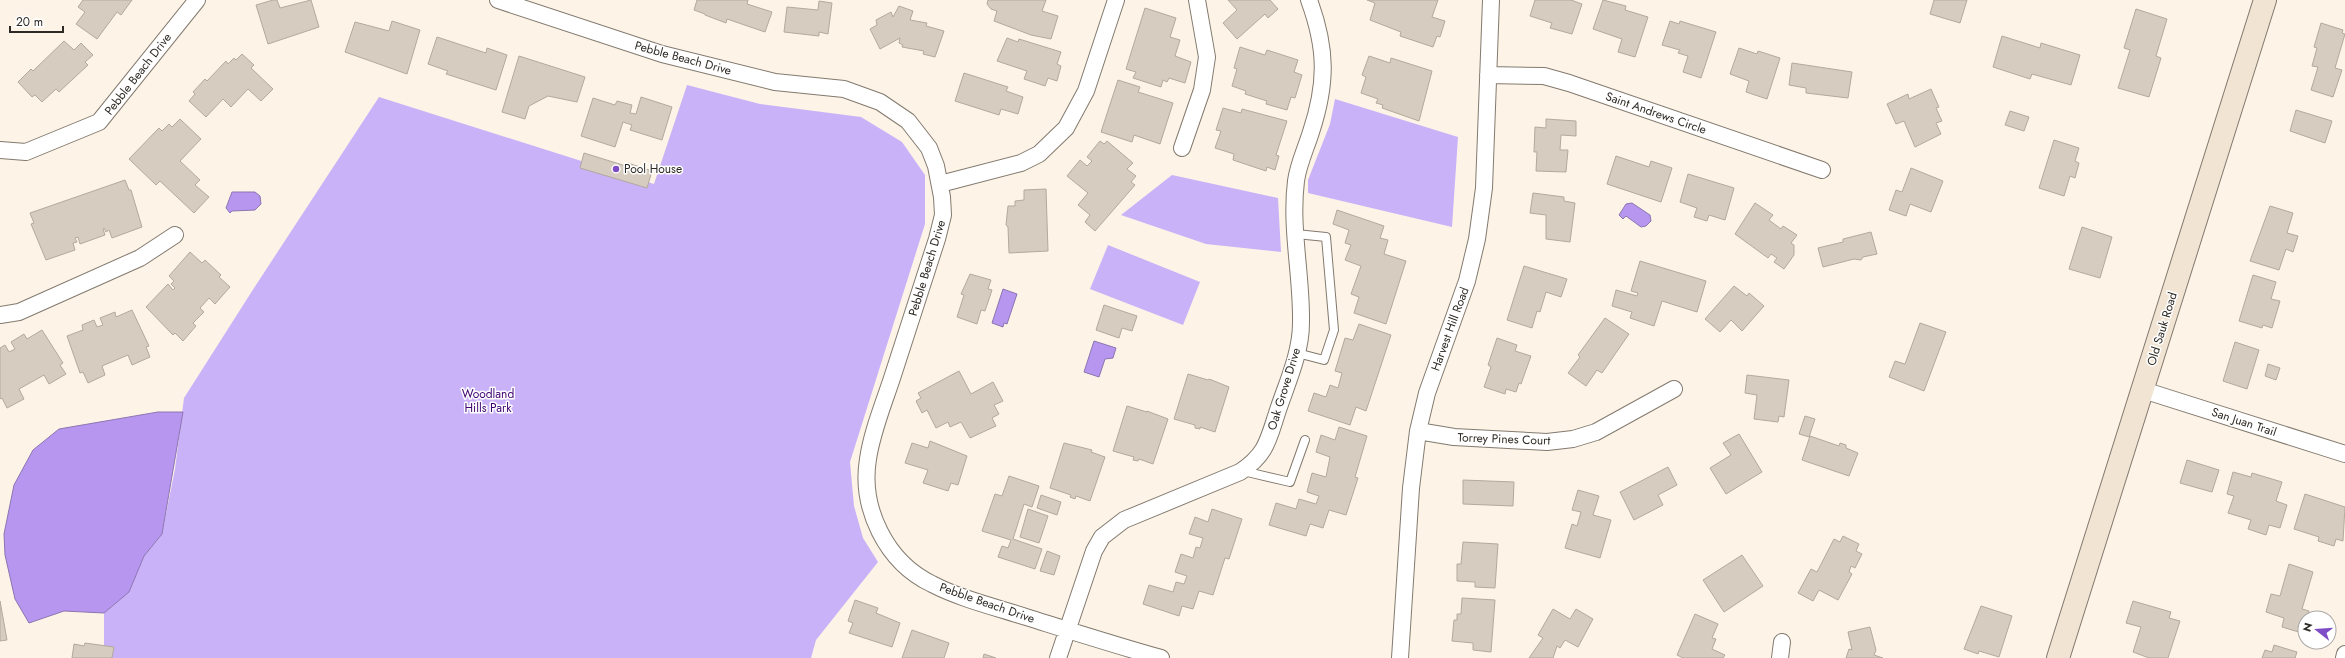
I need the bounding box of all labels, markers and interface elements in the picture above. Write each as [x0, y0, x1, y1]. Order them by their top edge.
scale bar [10, 8, 63, 34]
text: 20 m [16, 13, 43, 31]
street label: Pebble Beach Drive [100, 29, 176, 119]
street label: Pebble Beach Drive [633, 36, 733, 80]
street label: Saint Andrews Circle [1603, 87, 1709, 139]
place label: Pool House [624, 160, 682, 178]
marker: Pool House [611, 164, 621, 174]
street label: Pebble Beach Drive [904, 218, 950, 318]
street label: Harvest Hill Road [1426, 285, 1474, 373]
street label: Old Sauk Road [2142, 290, 2182, 368]
street label: Oak Grove Drive [1263, 346, 1305, 432]
park label: Woodland Hills Park [462, 385, 514, 417]
street label: San Juan Trail [2209, 403, 2279, 441]
street label: Torrey Pines Court [1457, 428, 1551, 450]
street label: Pebble Beach Drive [937, 578, 1037, 628]
north arrow [2297, 610, 2337, 650]
text: N [2299, 621, 2316, 634]

